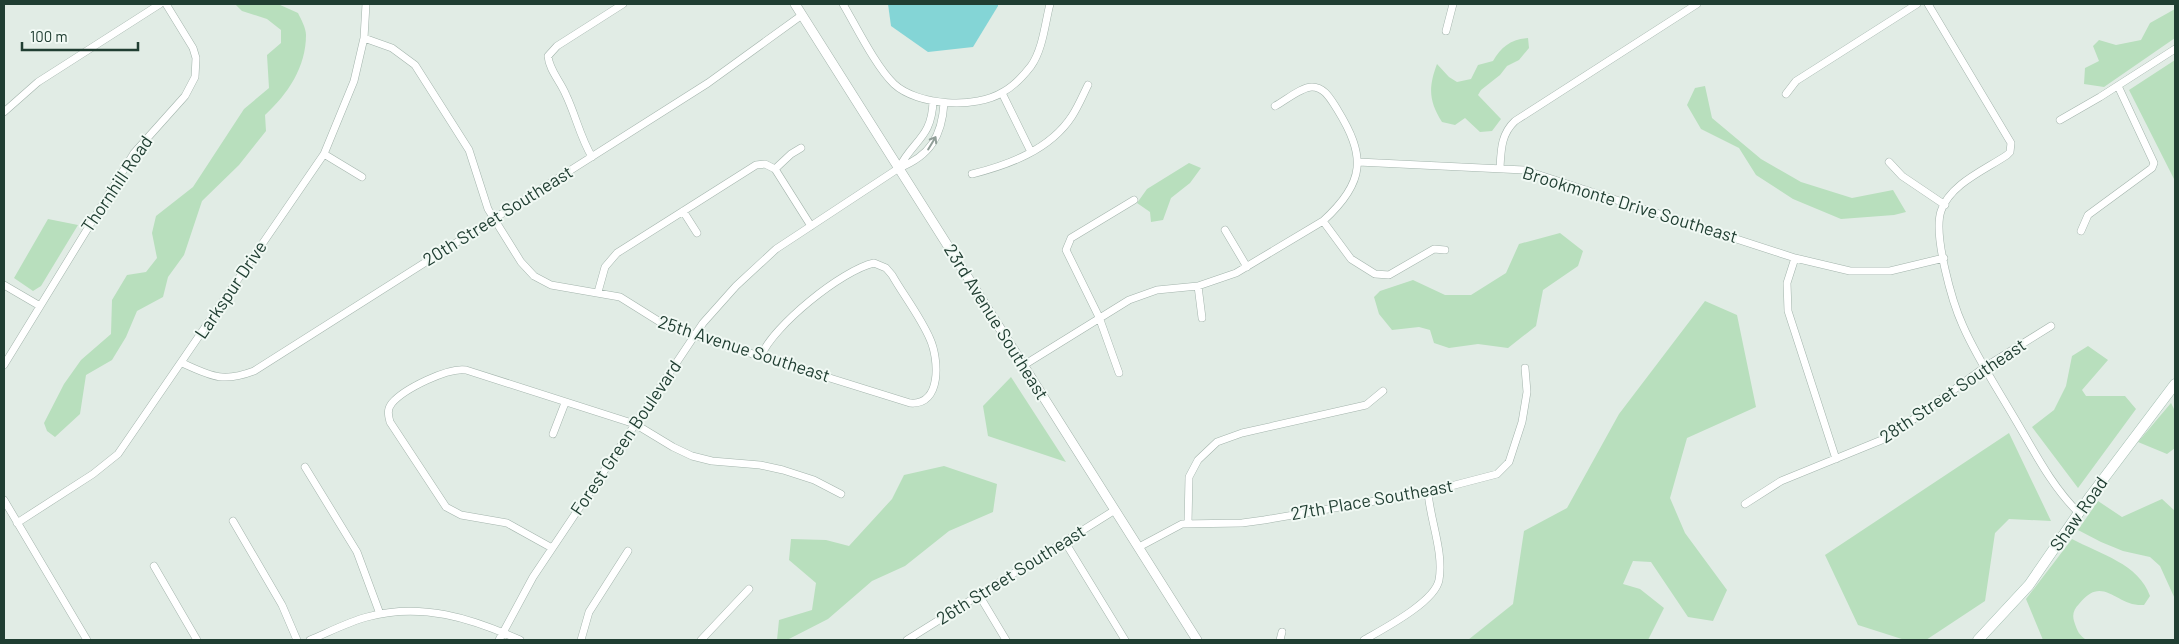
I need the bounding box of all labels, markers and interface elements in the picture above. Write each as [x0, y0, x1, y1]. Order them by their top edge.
scale bar [22, 20, 139, 52]
text: 100 m [30, 27, 68, 45]
street label: Thornhill Road [76, 131, 157, 236]
one-way arrow [928, 137, 938, 151]
street label: 20th Street Southeast [419, 160, 576, 270]
street label: Brookmonte Drive Southeast [1520, 161, 1741, 247]
street label: Larkspur Drive [189, 236, 271, 343]
street label: 23rd Avenue Southeast [940, 240, 1054, 403]
street label: 25th Avenue Southeast [656, 310, 833, 386]
street label: 28th Street Southeast [1875, 333, 2030, 447]
street label: Forest Green Boulevard [565, 356, 685, 519]
street label: Shaw Road [2045, 472, 2112, 555]
street label: 27th Place Southeast [1289, 474, 1455, 524]
street label: 26th Street Southeast [932, 519, 1089, 629]

